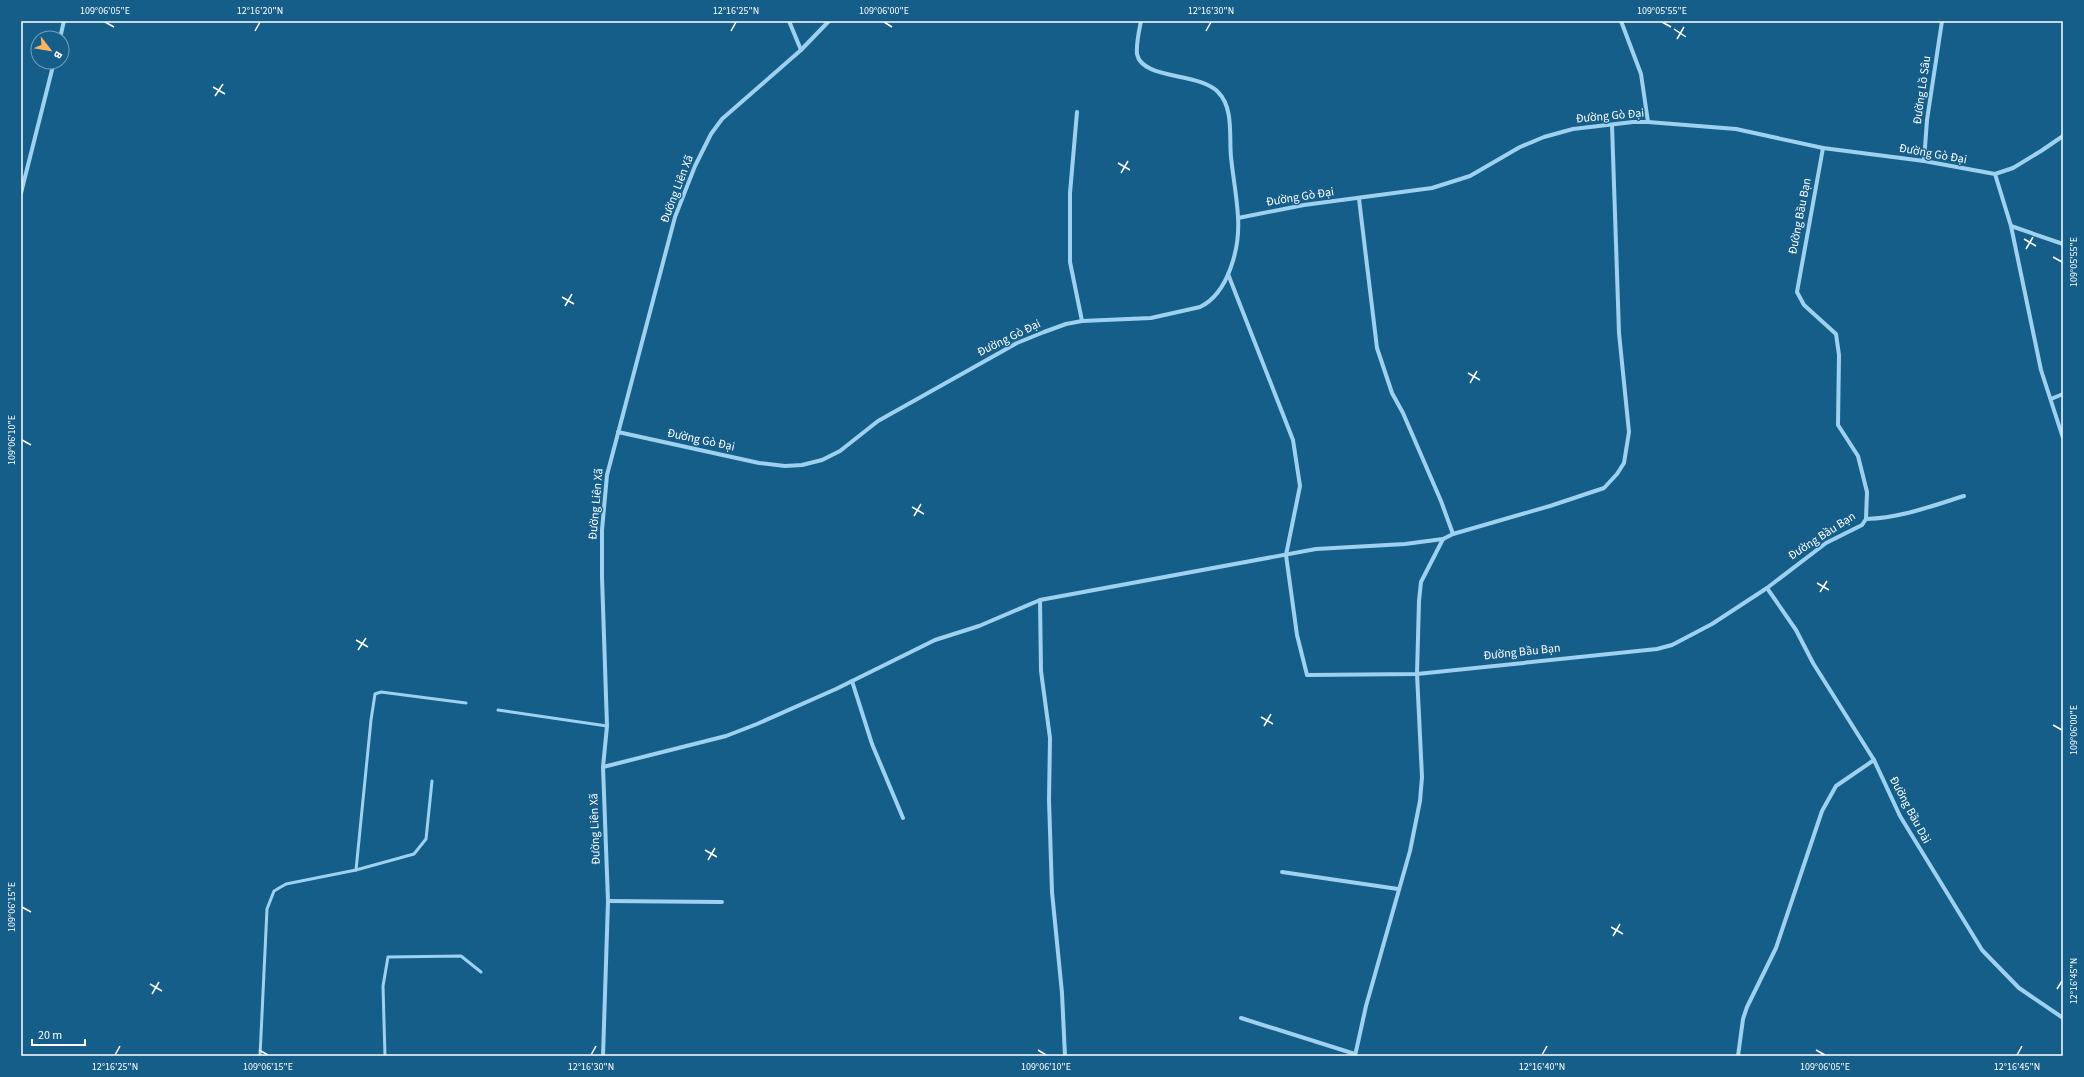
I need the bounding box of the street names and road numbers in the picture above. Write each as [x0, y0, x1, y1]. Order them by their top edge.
street label: Đường Lồ Sâu [1909, 55, 1935, 125]
street label: Đường Gò Đại [1575, 105, 1645, 127]
street label: Đường Gò Đại [1898, 140, 1968, 168]
street label: Đường Liên Xã [656, 153, 698, 225]
street label: Đường Bầu Bạn [1784, 176, 1816, 256]
street label: Đường Gò Đại [1265, 183, 1335, 211]
street label: Đường Gò Đại [974, 315, 1044, 361]
street label: Đường Gò Đại [666, 425, 736, 455]
street label: Đường Liên Xã [584, 468, 608, 540]
street label: Đường Bầu Bạn [1785, 508, 1859, 564]
street label: Đường Bầu Bạn [1483, 640, 1561, 664]
street label: Đường Bầu Dài [1885, 773, 1935, 847]
street label: Đường Liên Xã [585, 793, 605, 865]

